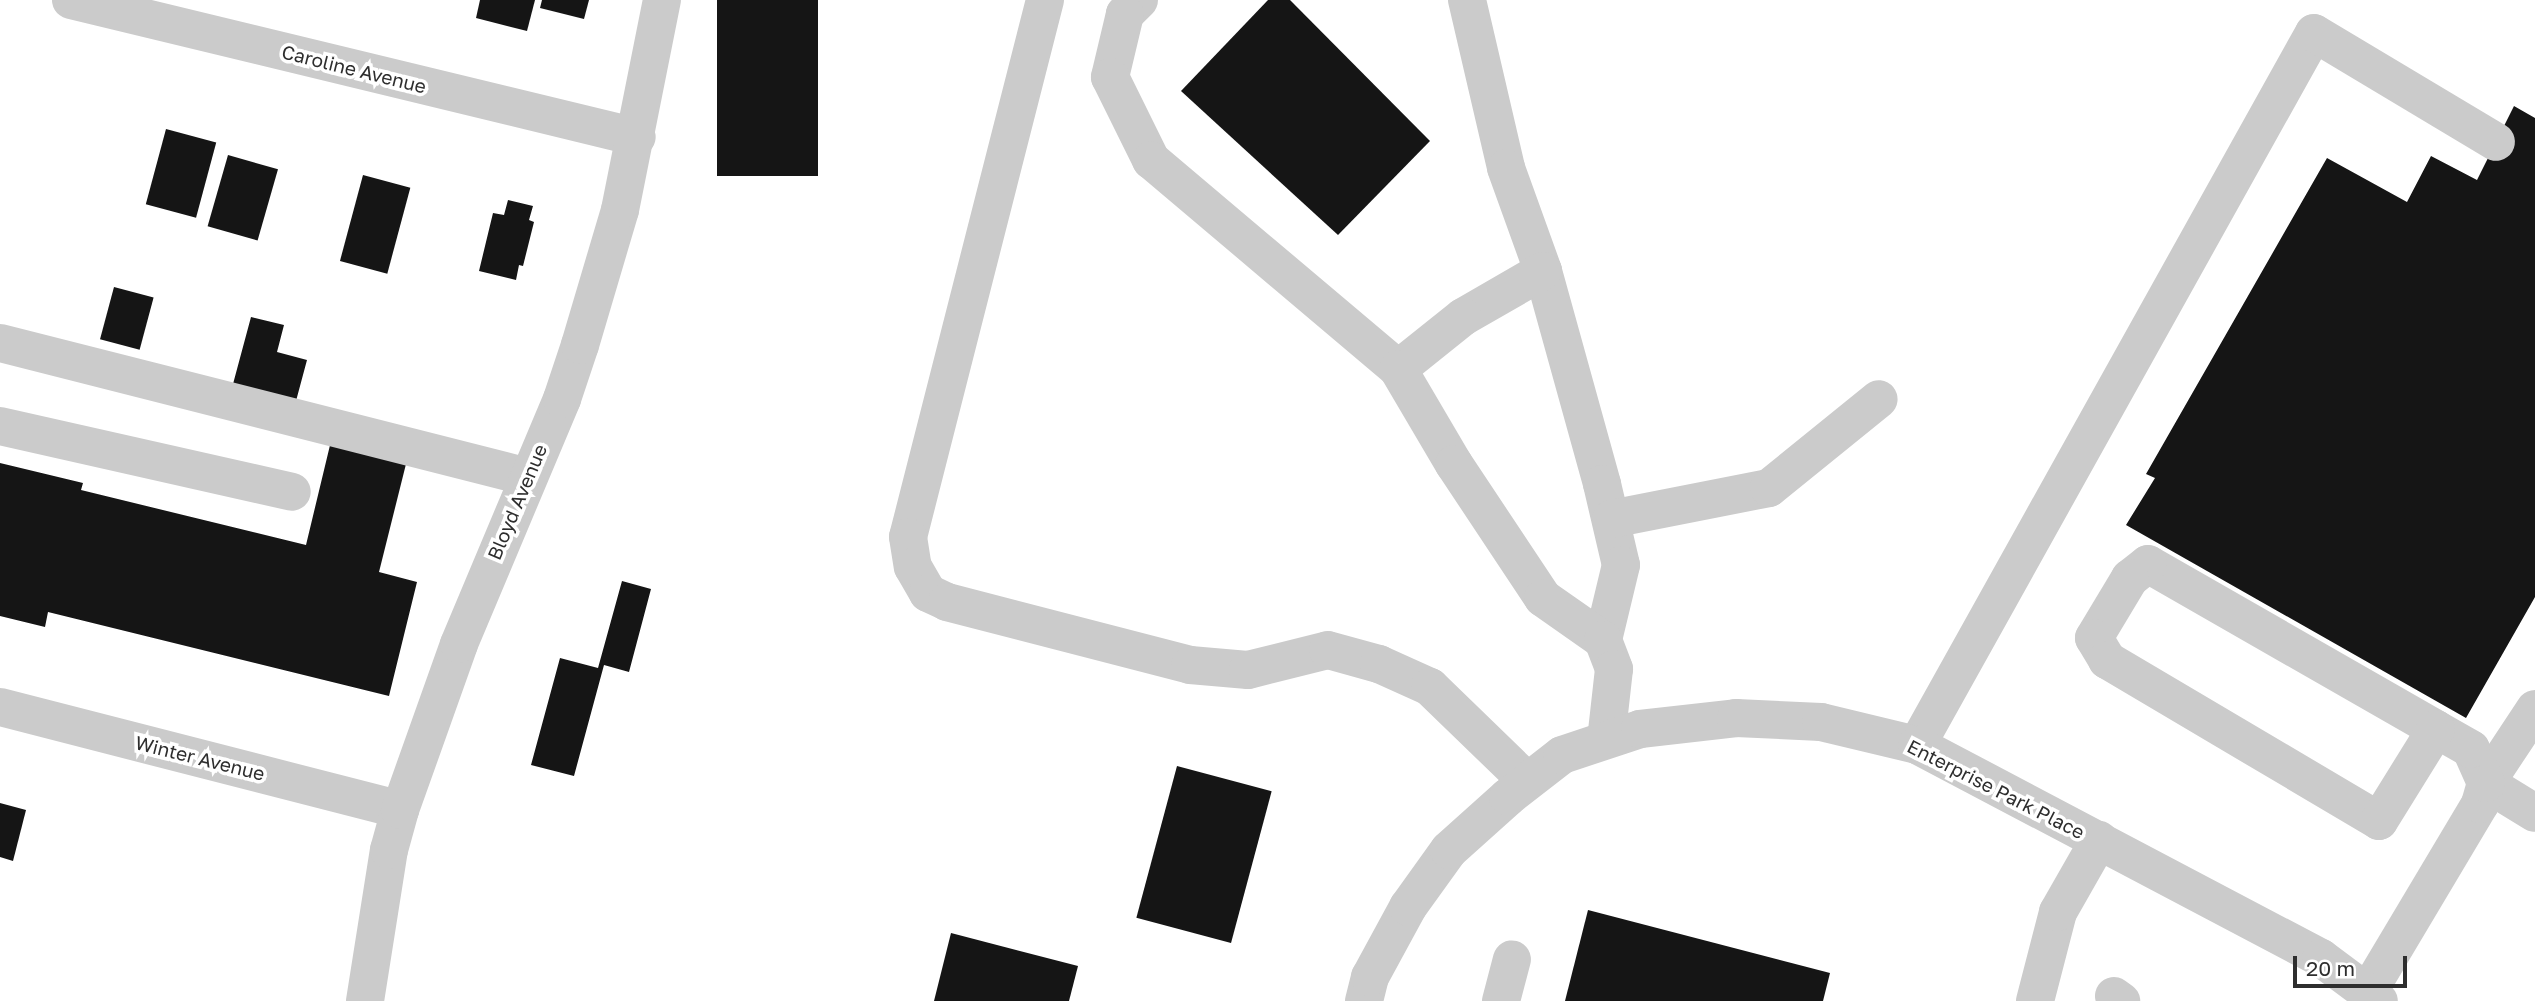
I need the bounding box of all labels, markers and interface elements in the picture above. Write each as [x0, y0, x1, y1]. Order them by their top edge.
street label: Caroline Avenue [279, 40, 429, 98]
street label: Bloyd Avenue [482, 441, 552, 563]
street label: Winter Avenue [133, 731, 267, 785]
street label: Enterprise Park Place [1904, 734, 2088, 844]
scale bar [2297, 942, 2411, 986]
text: 20 m [2306, 955, 2355, 981]

